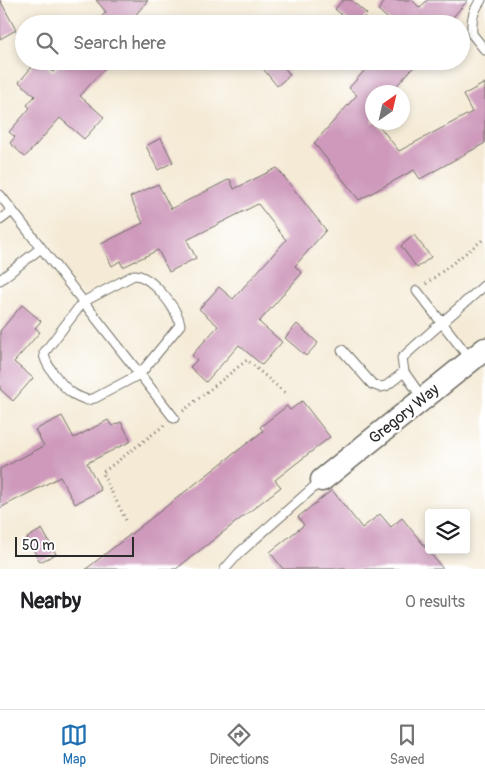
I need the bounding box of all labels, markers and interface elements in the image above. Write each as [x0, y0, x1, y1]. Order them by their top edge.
search box [15, 15, 470, 70]
icon: search [33, 29, 61, 57]
text: Search here [73, 31, 166, 55]
north arrow [365, 85, 410, 130]
street label: Gregory Way [365, 380, 443, 448]
map controls [425, 509, 470, 554]
button: layers [425, 509, 470, 554]
scale bar [15, 534, 134, 557]
text: 50 m [22, 537, 55, 554]
text: Nearby [20, 588, 81, 615]
text: 0 results [405, 592, 465, 612]
tab: Map [60, 721, 88, 768]
tab: Directions [209, 721, 269, 768]
tab: Saved [390, 721, 425, 768]

